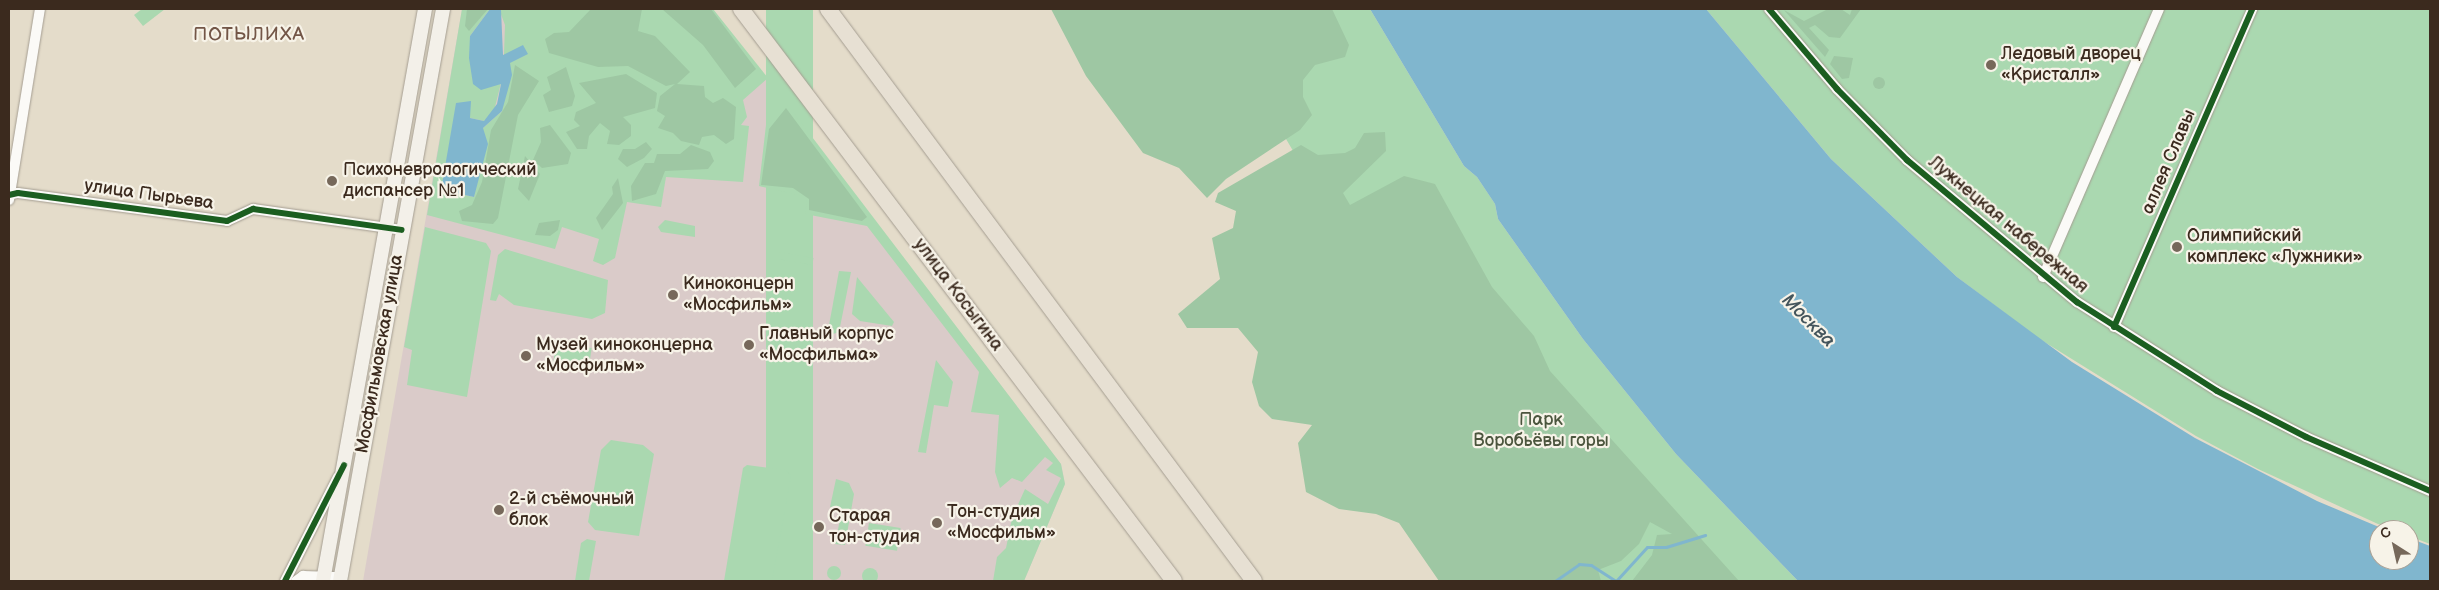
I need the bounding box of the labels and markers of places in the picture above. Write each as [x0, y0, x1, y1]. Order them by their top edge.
place label: Ледовый дворец «Кристалл» [2001, 44, 2141, 86]
marker: Ледовый дворец «Кристалл» [1985, 59, 1997, 71]
place label: Психоневрологический диспансер №1 [343, 160, 536, 202]
marker: Психоневрологический диспансер №1 [325, 174, 339, 188]
place label: Олимпийский комплекс «Лужники» [2187, 226, 2363, 268]
marker: Олимпийский комплекс «Лужники» [2171, 241, 2183, 253]
place label: Киноконцерн «Мосфильм» [683, 274, 794, 316]
marker: Киноконцерн «Мосфильм» [667, 289, 679, 301]
place label: Главный корпус «Мосфильма» [759, 324, 894, 366]
place label: Музей киноконцерна «Мосфильм» [536, 335, 713, 378]
marker: Главный корпус «Мосфильма» [743, 339, 755, 351]
marker: Музей киноконцерна «Мосфильм» [520, 350, 532, 362]
place label: 2-й съёмочный блок [509, 489, 634, 532]
place label: Тон-студия «Мосфильм» [947, 502, 1056, 544]
marker: 2-й съёмочный блок [493, 504, 505, 516]
place label: Старая тон-студия [829, 506, 920, 548]
marker: Тон-студия «Мосфильм» [931, 517, 943, 529]
marker: Старая тон-студия [813, 521, 825, 533]

